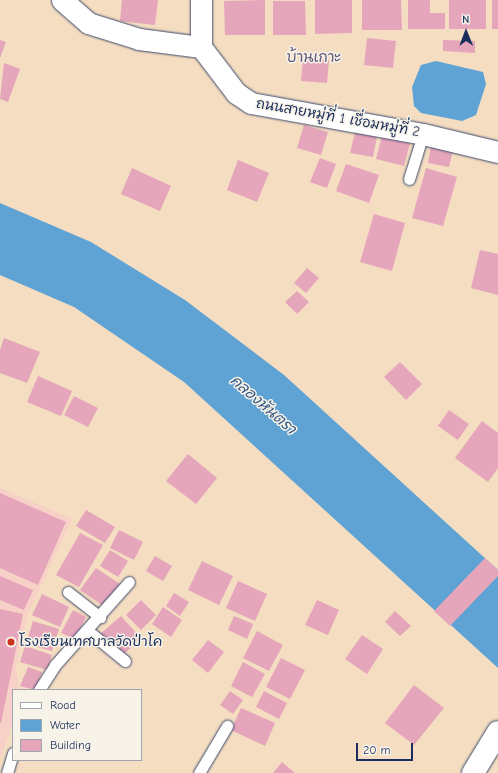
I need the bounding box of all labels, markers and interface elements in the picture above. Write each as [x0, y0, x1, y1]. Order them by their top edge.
north arrow [446, 12, 486, 52]
text: N [462, 13, 469, 26]
district label: บ้านเกาะ [287, 49, 341, 67]
street label: ถนนสายหมู่ที่ 1 เชื่อมหมู่ที่ 2 [255, 95, 421, 141]
water label: คลองหันตรา [227, 372, 299, 438]
place label: โรงเรียนเทศบาลวัดป่าโค [19, 634, 162, 650]
marker: โรงเรียนเทศบาลวัดป่าโค [6, 637, 16, 647]
legend [12, 689, 142, 761]
text: Road [50, 698, 76, 712]
text: Water [50, 718, 80, 732]
scale bar [358, 735, 415, 761]
text: Building [50, 738, 91, 752]
text: 20 m [363, 743, 391, 757]

